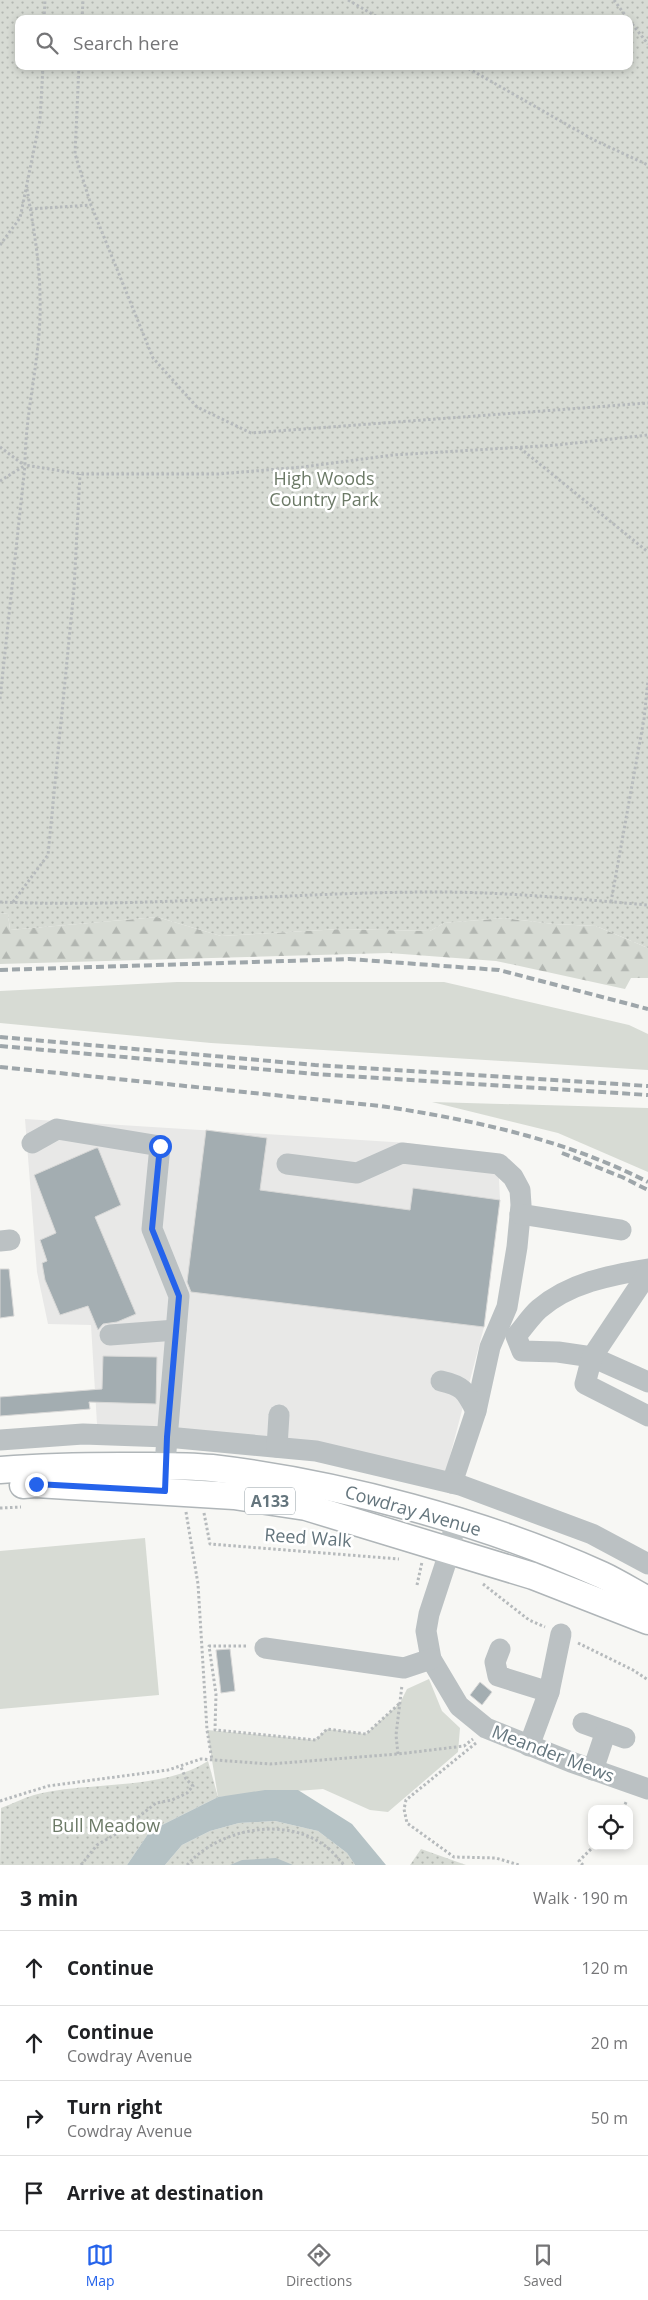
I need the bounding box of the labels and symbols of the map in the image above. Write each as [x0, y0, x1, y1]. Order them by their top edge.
park label: High Woods Country Park [269, 466, 379, 511]
route start [149, 1135, 172, 1158]
route end [25, 1473, 48, 1496]
street label: Cowdray Avenue [342, 1479, 484, 1541]
road number: A133 [245, 1488, 295, 1514]
street label: Reed Walk [264, 1522, 353, 1552]
street label: Meander Mews [489, 1719, 618, 1787]
park label: Bull Meadow [52, 1813, 160, 1837]

